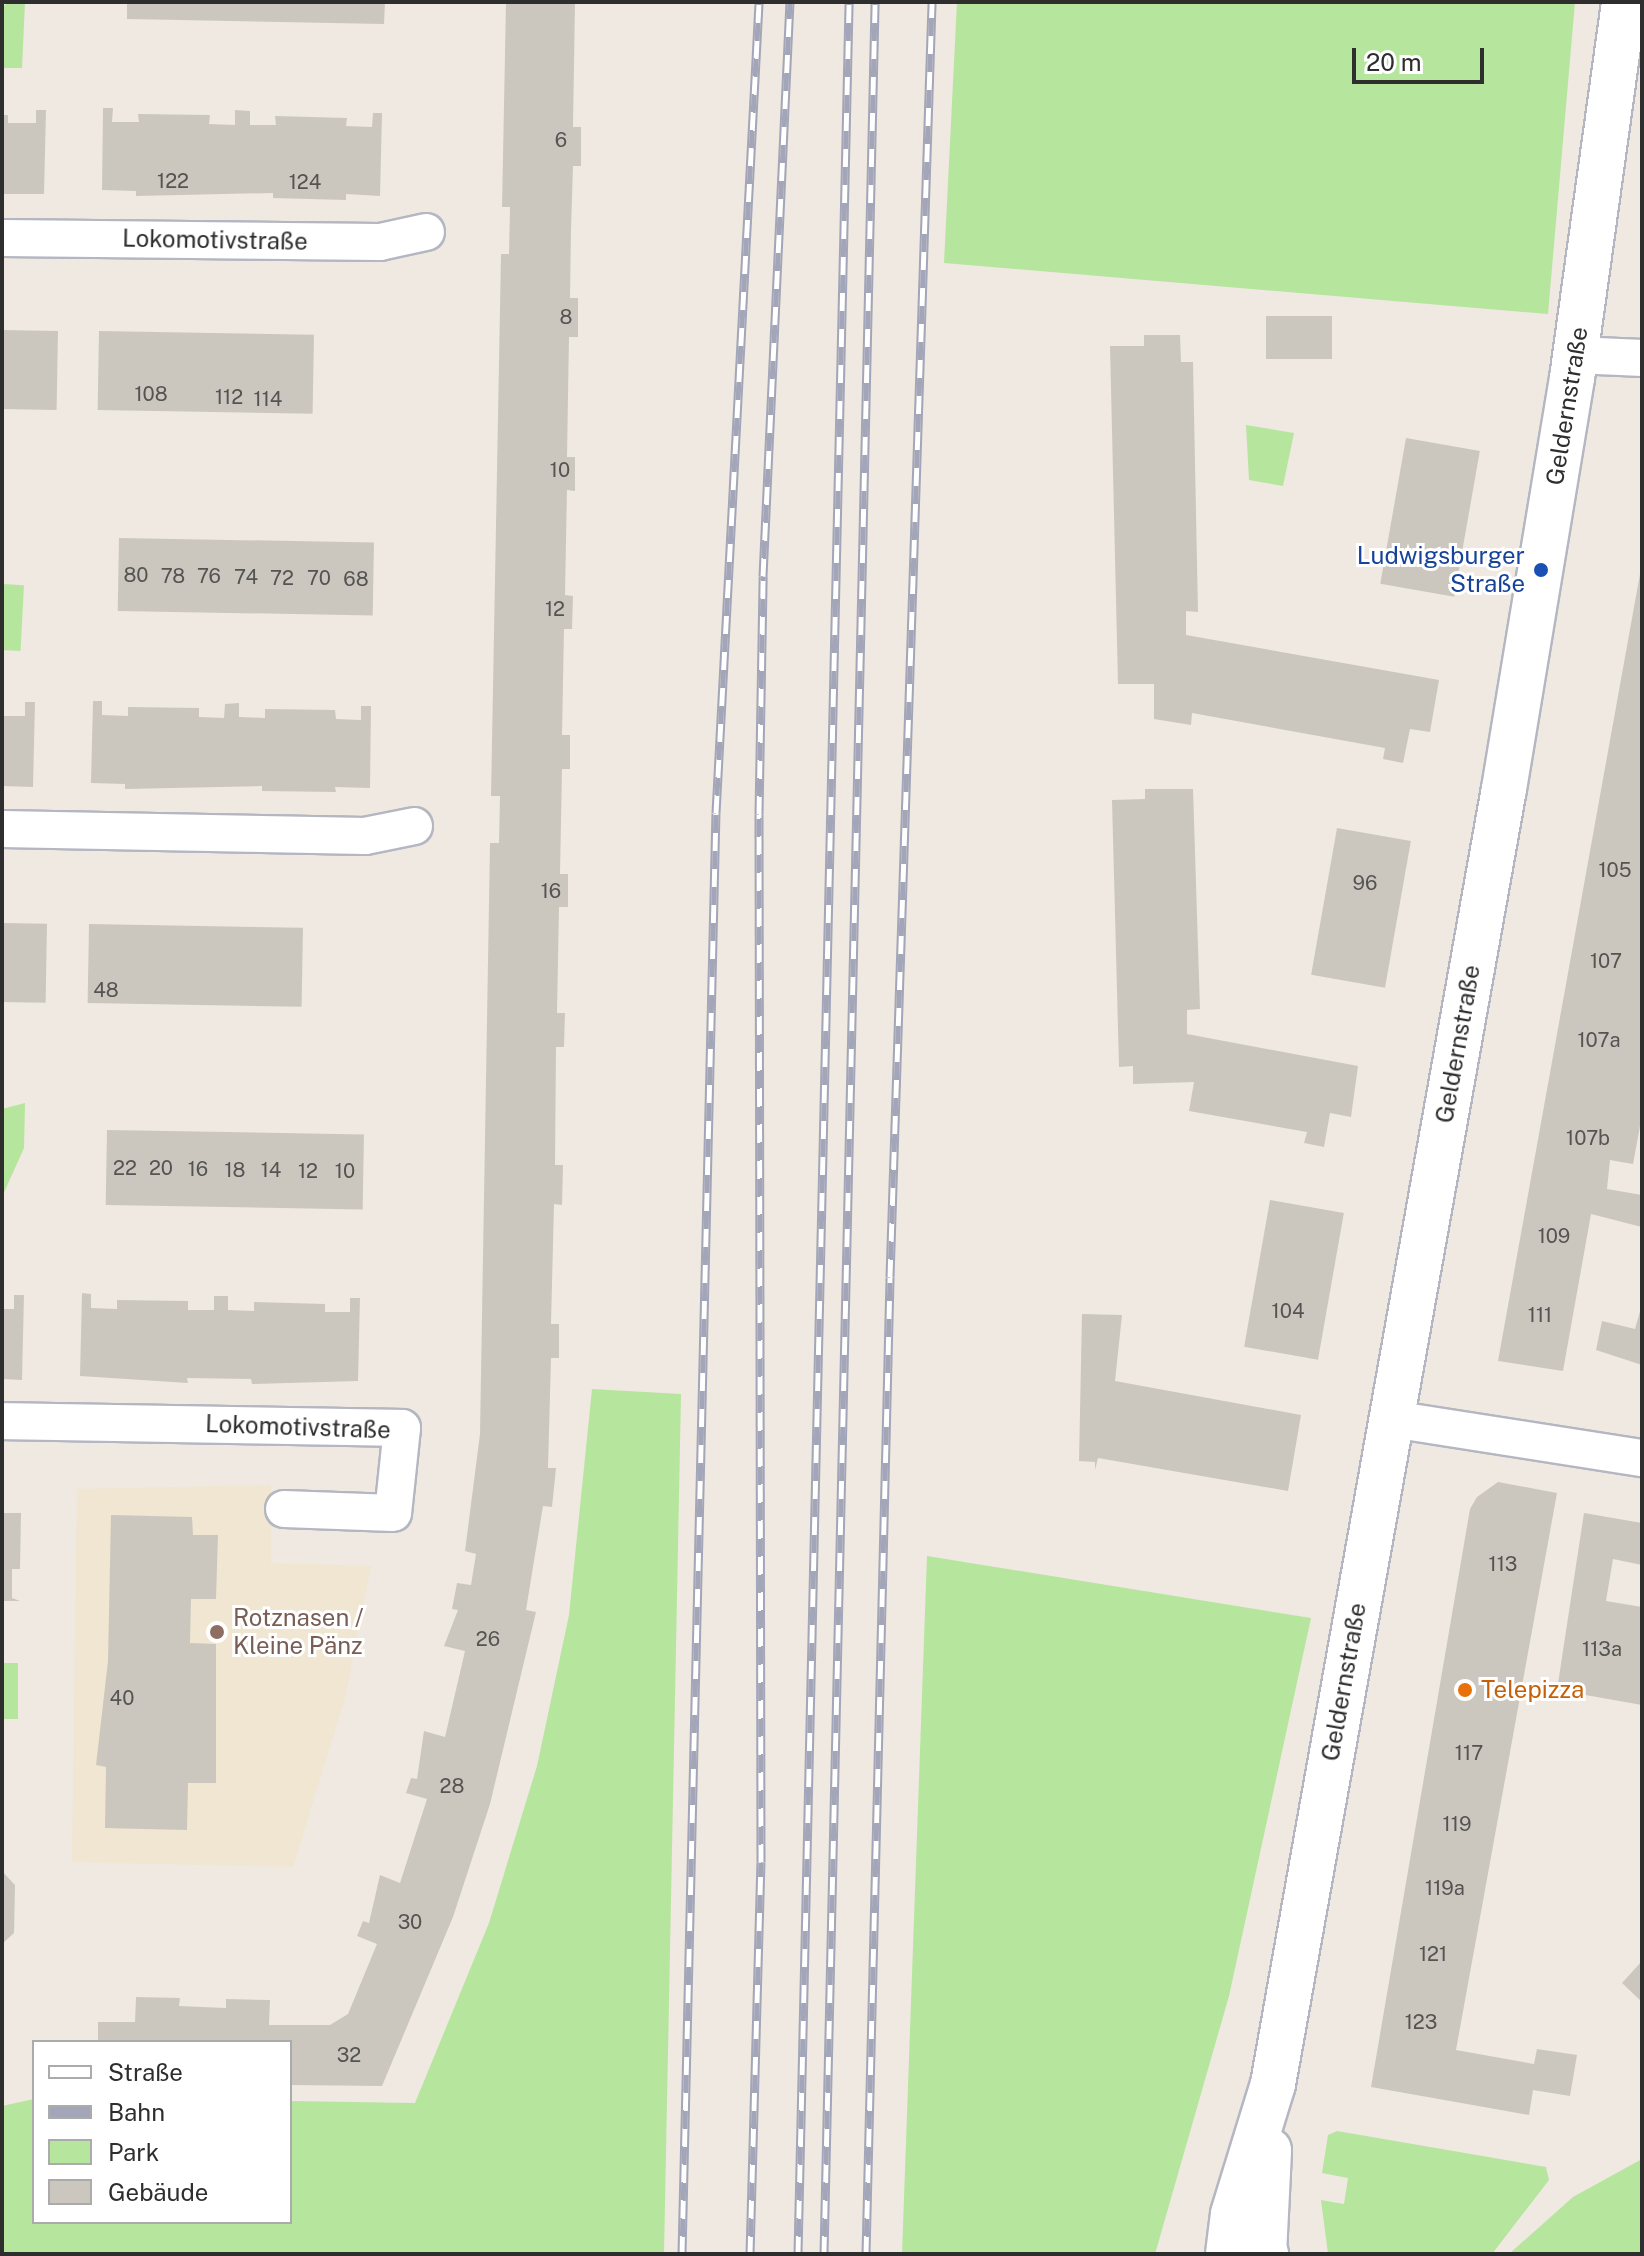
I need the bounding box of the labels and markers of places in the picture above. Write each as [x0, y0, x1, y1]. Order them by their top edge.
place label: Ludwigsburger Straße [1357, 542, 1525, 598]
marker: Ludwigsburger Straße [1532, 561, 1550, 579]
place label: Rotznasen / Kleine Pänz [233, 1604, 363, 1660]
marker: Rotznasen / Kleine Pänz [208, 1623, 226, 1641]
place label: Telepizza [1481, 1676, 1584, 1704]
marker: Telepizza [1456, 1681, 1474, 1699]

